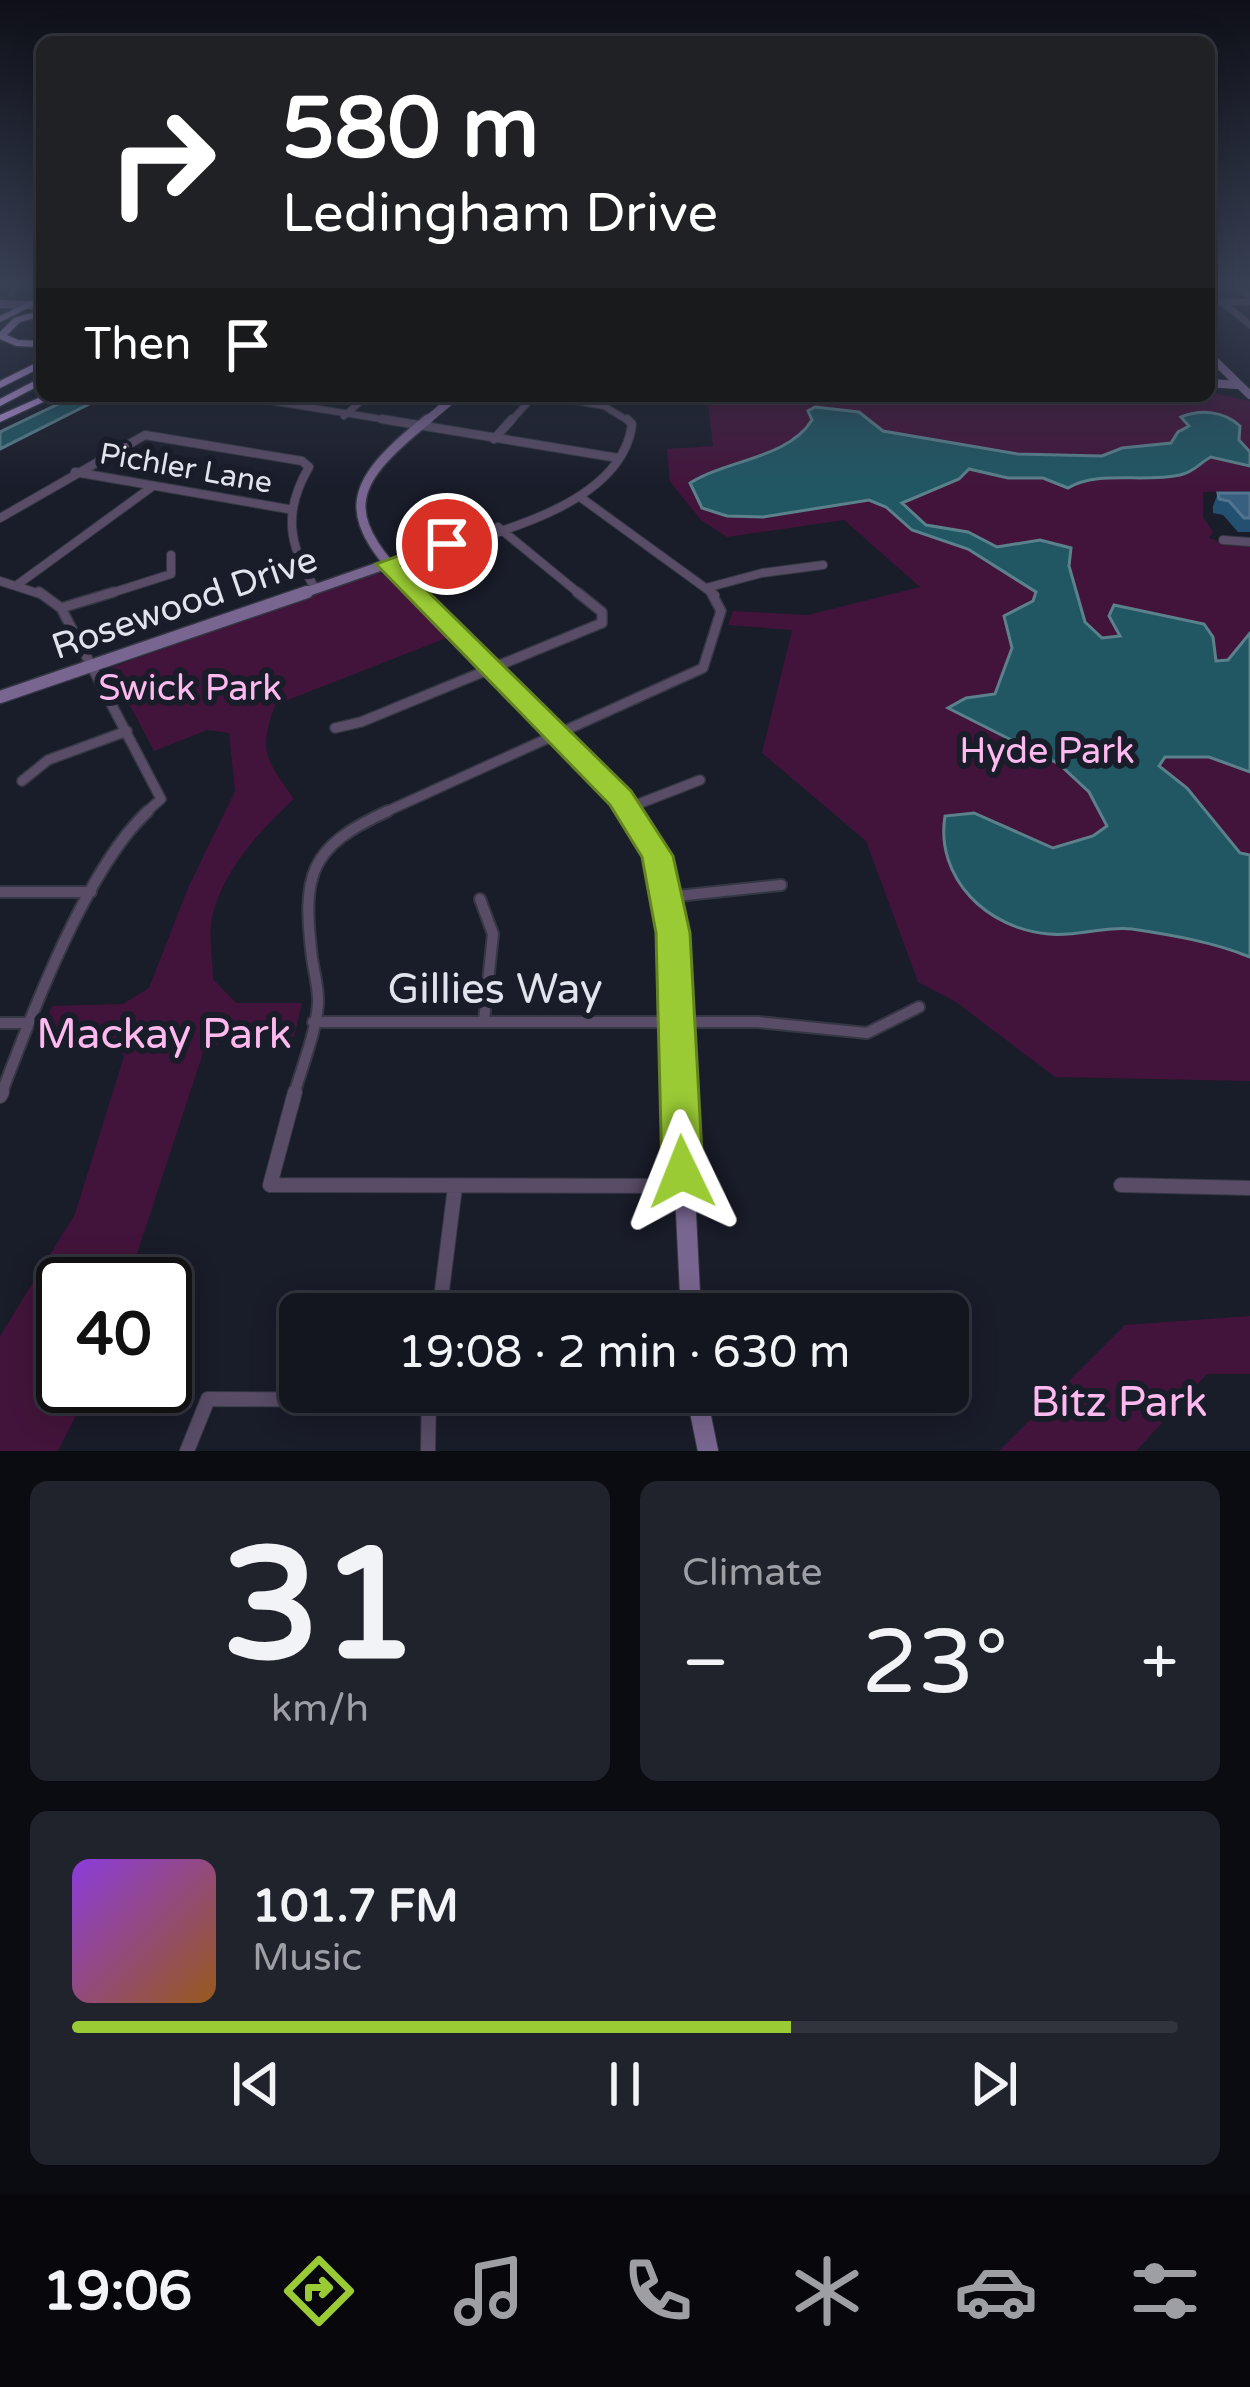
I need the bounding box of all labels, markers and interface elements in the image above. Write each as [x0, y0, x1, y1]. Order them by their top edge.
text: 580 m [282, 79, 539, 180]
icon: right [84, 84, 240, 240]
text: Ledingham Drive [282, 181, 718, 246]
icon: arrive [215, 312, 281, 378]
text: Then [84, 318, 191, 372]
street label: Pichler Lane [97, 435, 275, 502]
pin [396, 493, 498, 595]
icon: arrive [414, 511, 480, 577]
street label: Rosewood Drive [46, 538, 323, 669]
park label: Swick Park [98, 667, 282, 710]
park label: Hyde Park [959, 730, 1135, 773]
street label: Gillies Way [387, 964, 603, 1015]
park label: Mackay Park [36, 1009, 292, 1060]
position arrow [619, 1109, 745, 1235]
speed limit sign: 40 [36, 1257, 192, 1413]
text: 19:08 · 2 min · 630 m [398, 1326, 850, 1380]
park label: Bitz Park [1031, 1377, 1207, 1428]
text: 31 [222, 1513, 418, 1701]
text: Climate [682, 1549, 822, 1596]
text: 23° [861, 1609, 1008, 1718]
text: − [682, 1623, 729, 1703]
text: + [1141, 1623, 1178, 1703]
text: km/h [271, 1685, 369, 1732]
text: 101.7 FM [252, 1880, 459, 1934]
text: Music [252, 1934, 362, 1981]
icon: previous [223, 2051, 289, 2117]
icon: pause [592, 2051, 658, 2117]
icon: next [961, 2051, 1027, 2117]
icon: directions [277, 2249, 361, 2333]
icon: music [447, 2249, 531, 2333]
icon: phone [616, 2249, 700, 2333]
icon: climate [785, 2249, 869, 2333]
icon: car [954, 2249, 1038, 2333]
icon: filters [1123, 2249, 1207, 2333]
text: 19:06 [43, 2259, 192, 2324]

